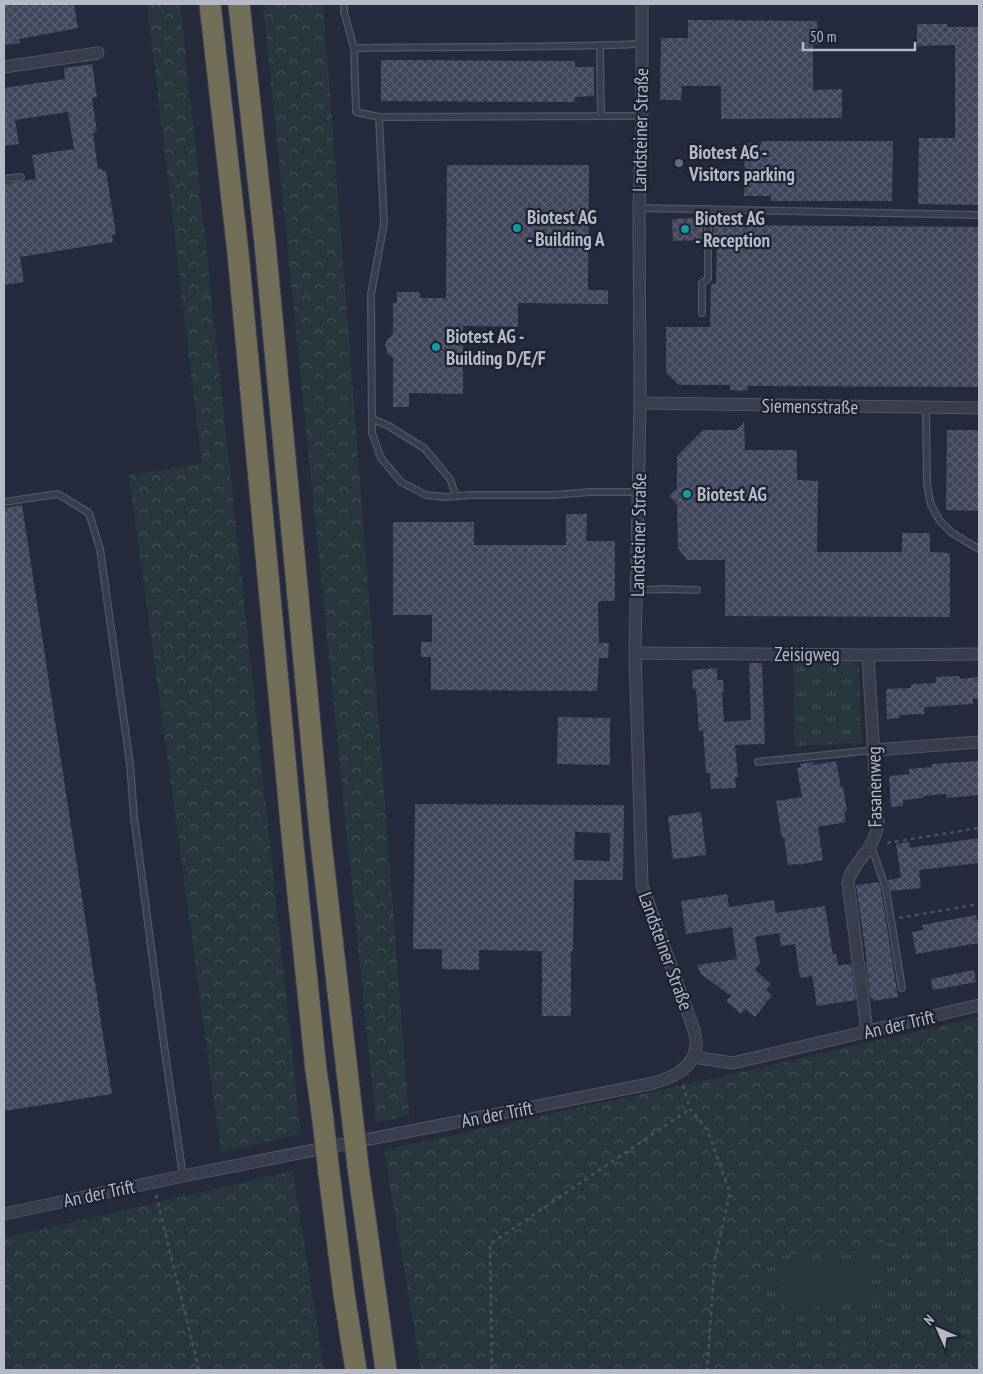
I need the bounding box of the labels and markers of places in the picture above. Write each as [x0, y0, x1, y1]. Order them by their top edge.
place label: Biotest AG - Visitors parking [688, 140, 795, 186]
marker: Biotest AG - Visitors parking [673, 157, 685, 169]
place label: Biotest AG - Building A [527, 205, 605, 251]
place label: Biotest AG - Reception [695, 206, 770, 252]
marker: Biotest AG - Building A [511, 222, 523, 234]
marker: Biotest AG - Reception [679, 223, 691, 235]
place label: Biotest AG - Building D/E/F [446, 324, 546, 370]
marker: Biotest AG - Building D/E/F [430, 341, 442, 353]
place label: Biotest AG [697, 482, 767, 506]
marker: Biotest AG [681, 488, 693, 500]

